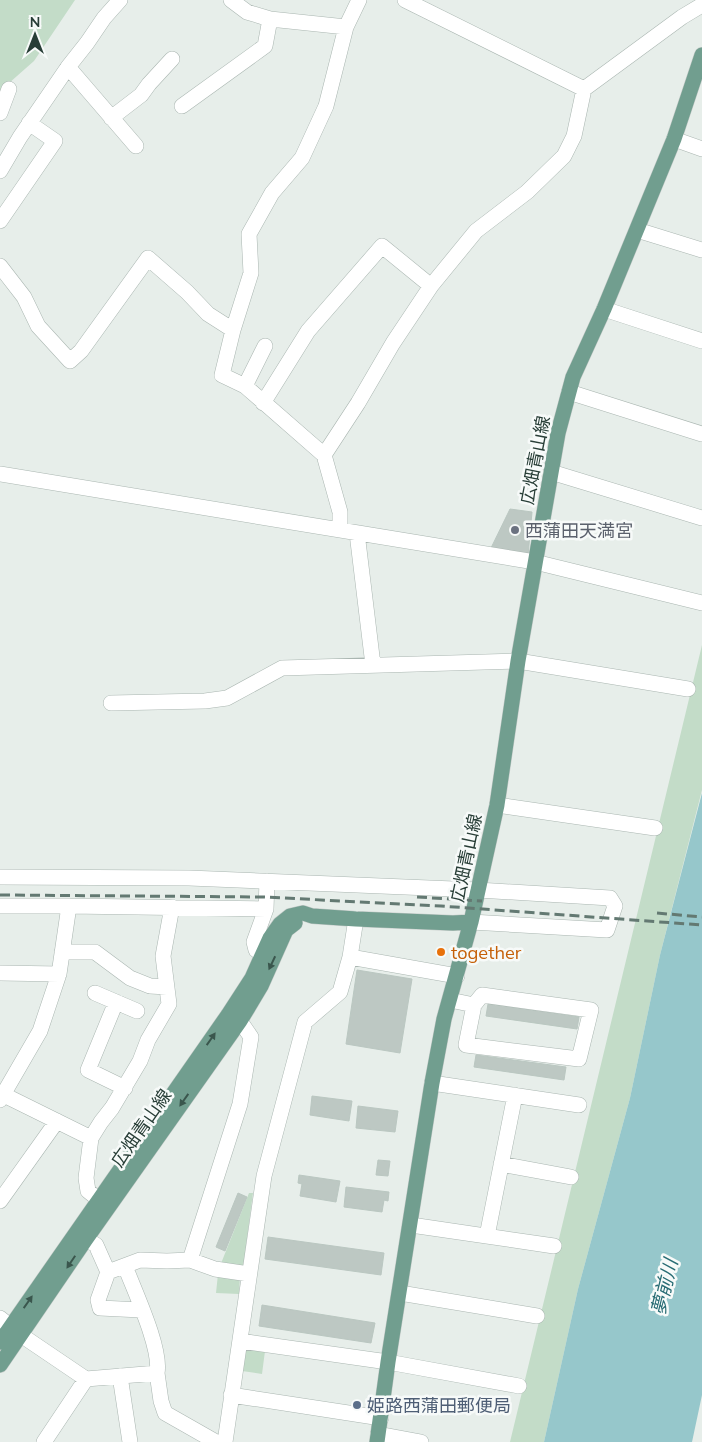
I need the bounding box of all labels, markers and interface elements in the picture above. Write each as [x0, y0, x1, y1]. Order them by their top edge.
north arrow [10, 10, 60, 60]
text: N [30, 13, 40, 31]
street label: 広畑青山線 [515, 414, 555, 506]
place label: 西蒲田天満宮 [525, 519, 633, 542]
marker: 西蒲田天満宮 [509, 524, 521, 536]
street label: 広畑青山線 [445, 812, 487, 904]
place label: together [451, 941, 522, 964]
marker: together [435, 946, 447, 958]
one-way arrow [267, 956, 275, 970]
one-way arrow [206, 1032, 216, 1046]
street label: 広畑青山線 [106, 1085, 176, 1171]
one-way arrow [179, 1093, 189, 1107]
one-way arrow [66, 1255, 75, 1268]
water label: 夢前川 [645, 1255, 683, 1318]
one-way arrow [23, 1295, 33, 1309]
place label: 姫路西蒲田郵便局 [367, 1394, 511, 1417]
marker: 姫路西蒲田郵便局 [351, 1399, 363, 1411]

